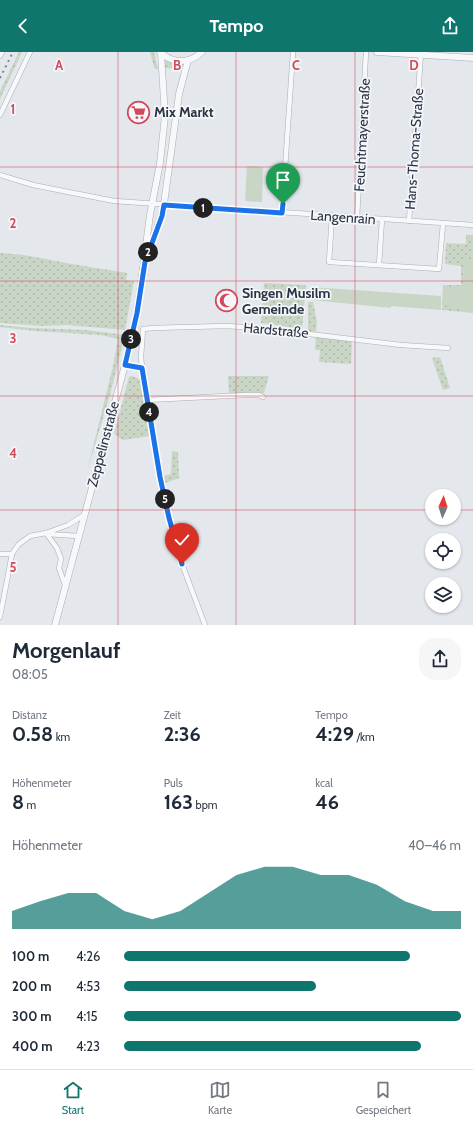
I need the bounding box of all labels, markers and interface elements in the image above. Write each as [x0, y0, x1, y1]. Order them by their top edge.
icon: back [12, 15, 34, 37]
text: Tempo [209, 15, 264, 37]
icon: share [439, 15, 461, 37]
text: A [55, 57, 64, 73]
text: B [173, 57, 181, 73]
text: C [292, 57, 300, 73]
text: D [409, 57, 419, 73]
street label: Feuchtmayerstraße [350, 78, 374, 192]
street label: Hans-Thoma-Straße [401, 88, 427, 210]
supermarket icon: Mix Markt [125, 99, 151, 125]
text: 1 [11, 101, 15, 117]
place label: Mix Markt [154, 103, 214, 121]
pin [266, 163, 300, 204]
icon: arrive [272, 169, 294, 191]
pin: 1 [193, 198, 213, 218]
text: 1 [201, 201, 205, 215]
street label: Langenrain [310, 206, 376, 228]
text: 2 [10, 215, 17, 231]
pin: 2 [138, 242, 158, 262]
text: 2 [145, 245, 151, 259]
place label: Singen Musilm Gemeinde [242, 284, 331, 318]
mosque icon: Singen Musilm Gemeinde [213, 288, 239, 314]
street label: Hardstraße [243, 318, 309, 342]
pin: 3 [121, 329, 141, 349]
text: 3 [9, 330, 17, 346]
text: 3 [128, 332, 134, 346]
street label: Zeppelinstraße [83, 399, 123, 489]
pin: 4 [139, 402, 159, 422]
text: 4 [146, 405, 152, 419]
text: 4 [9, 445, 17, 461]
pin: 5 [155, 489, 175, 509]
north arrow [425, 489, 461, 525]
map controls [425, 489, 461, 613]
text: 5 [162, 492, 168, 506]
pin [165, 523, 199, 564]
icon: check [171, 529, 193, 551]
button: locate [425, 533, 461, 569]
text: 5 [10, 559, 17, 575]
button: layers [425, 577, 461, 613]
text: Morgenlauf [12, 637, 120, 664]
button: share [419, 638, 461, 680]
text: 08:05 [12, 666, 48, 682]
text: Distanz [12, 708, 47, 722]
text: Zeit [164, 708, 181, 722]
text: Tempo [315, 708, 348, 722]
text: 0.58 [12, 722, 53, 746]
text: 2:36 [164, 722, 201, 746]
text: 4:29 [315, 722, 354, 746]
text: km [53, 730, 70, 744]
text: /km [354, 730, 375, 744]
text: Höhenmeter [12, 776, 71, 790]
text: Puls [164, 776, 183, 790]
text: kcal [315, 776, 333, 790]
text: 8 [12, 790, 24, 814]
text: 163 [164, 790, 193, 814]
text: 46 [315, 790, 339, 814]
text: m [24, 798, 36, 812]
text: bpm [193, 798, 217, 812]
text: Höhenmeter [12, 837, 82, 853]
text: 40–46 m [408, 837, 461, 853]
text: 100 m [12, 948, 49, 964]
text: 4:26 [76, 948, 100, 964]
text: 200 m [12, 978, 51, 994]
text: 4:53 [76, 978, 100, 994]
text: 300 m [12, 1008, 52, 1024]
text: 4:15 [76, 1008, 98, 1024]
text: 400 m [12, 1038, 53, 1054]
text: 4:23 [76, 1038, 100, 1054]
tab: Start [62, 1079, 84, 1117]
tab: Karte [208, 1079, 232, 1117]
tab: Gespeichert [356, 1079, 411, 1117]

